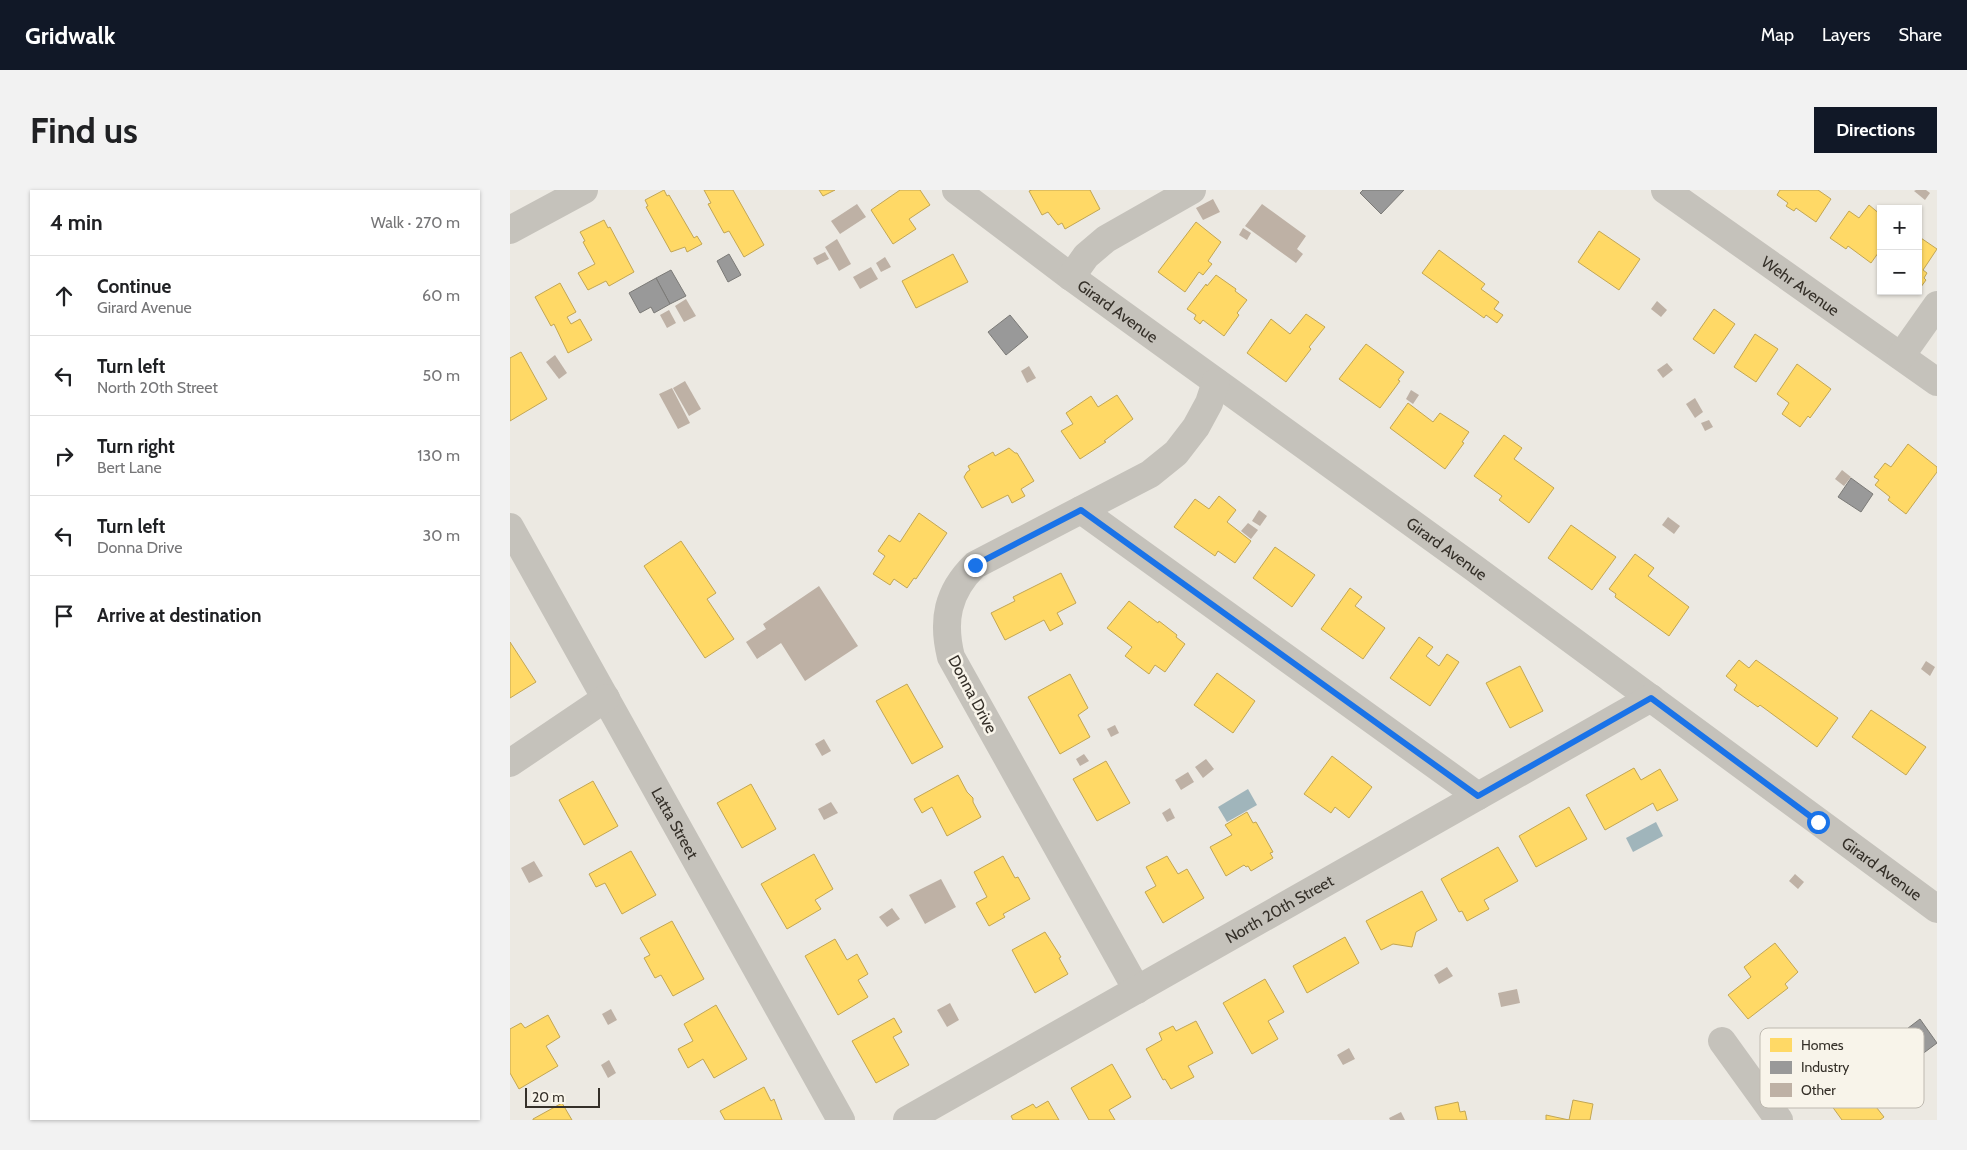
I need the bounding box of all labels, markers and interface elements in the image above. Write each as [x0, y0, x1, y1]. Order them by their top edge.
text: Gridwalk [25, 21, 115, 50]
text: Map [1761, 24, 1794, 46]
text: Layers [1822, 24, 1871, 46]
text: Share [1899, 24, 1942, 46]
button: Directions [1814, 107, 1937, 153]
text: Find us [30, 109, 138, 152]
map controls [1877, 205, 1922, 295]
button: + [1877, 205, 1922, 250]
text: 4 min [50, 210, 103, 235]
text: Walk · 270 m [371, 213, 460, 232]
button: − [1877, 250, 1922, 295]
street label: Wehr Avenue [1758, 252, 1843, 320]
text: Continue [97, 275, 171, 298]
street label: Girard Avenue [1074, 276, 1162, 347]
icon: ahead [50, 282, 78, 310]
text: 60 m [422, 286, 460, 305]
text: Girard Avenue [97, 298, 192, 317]
text: Turn left [97, 355, 165, 378]
icon: left [50, 362, 78, 390]
text: 50 m [423, 366, 460, 385]
text: North 20th Street [97, 378, 218, 397]
text: Turn right [97, 435, 175, 458]
icon: right [50, 442, 78, 470]
text: 130 m [417, 446, 460, 465]
text: Bert Lane [97, 458, 162, 477]
street label: Girard Avenue [1403, 513, 1491, 584]
text: Turn left [97, 515, 165, 538]
icon: left [50, 522, 78, 550]
text: 30 m [423, 526, 460, 545]
text: Donna Drive [97, 538, 182, 557]
route end [964, 554, 987, 577]
icon: arrive [50, 602, 78, 630]
text: Arrive at destination [97, 604, 261, 627]
street label: Donna Drive [944, 652, 1001, 736]
street label: Latta Street [647, 784, 703, 863]
route start [1807, 811, 1830, 834]
street label: Girard Avenue [1838, 833, 1926, 905]
street label: North 20th Street [1222, 871, 1337, 947]
legend [1760, 1028, 1924, 1108]
text: Homes [1801, 1036, 1844, 1054]
text: Industry [1801, 1058, 1849, 1076]
text: Other [1801, 1081, 1836, 1099]
scale bar [525, 1085, 600, 1108]
text: 20 m [532, 1088, 565, 1106]

